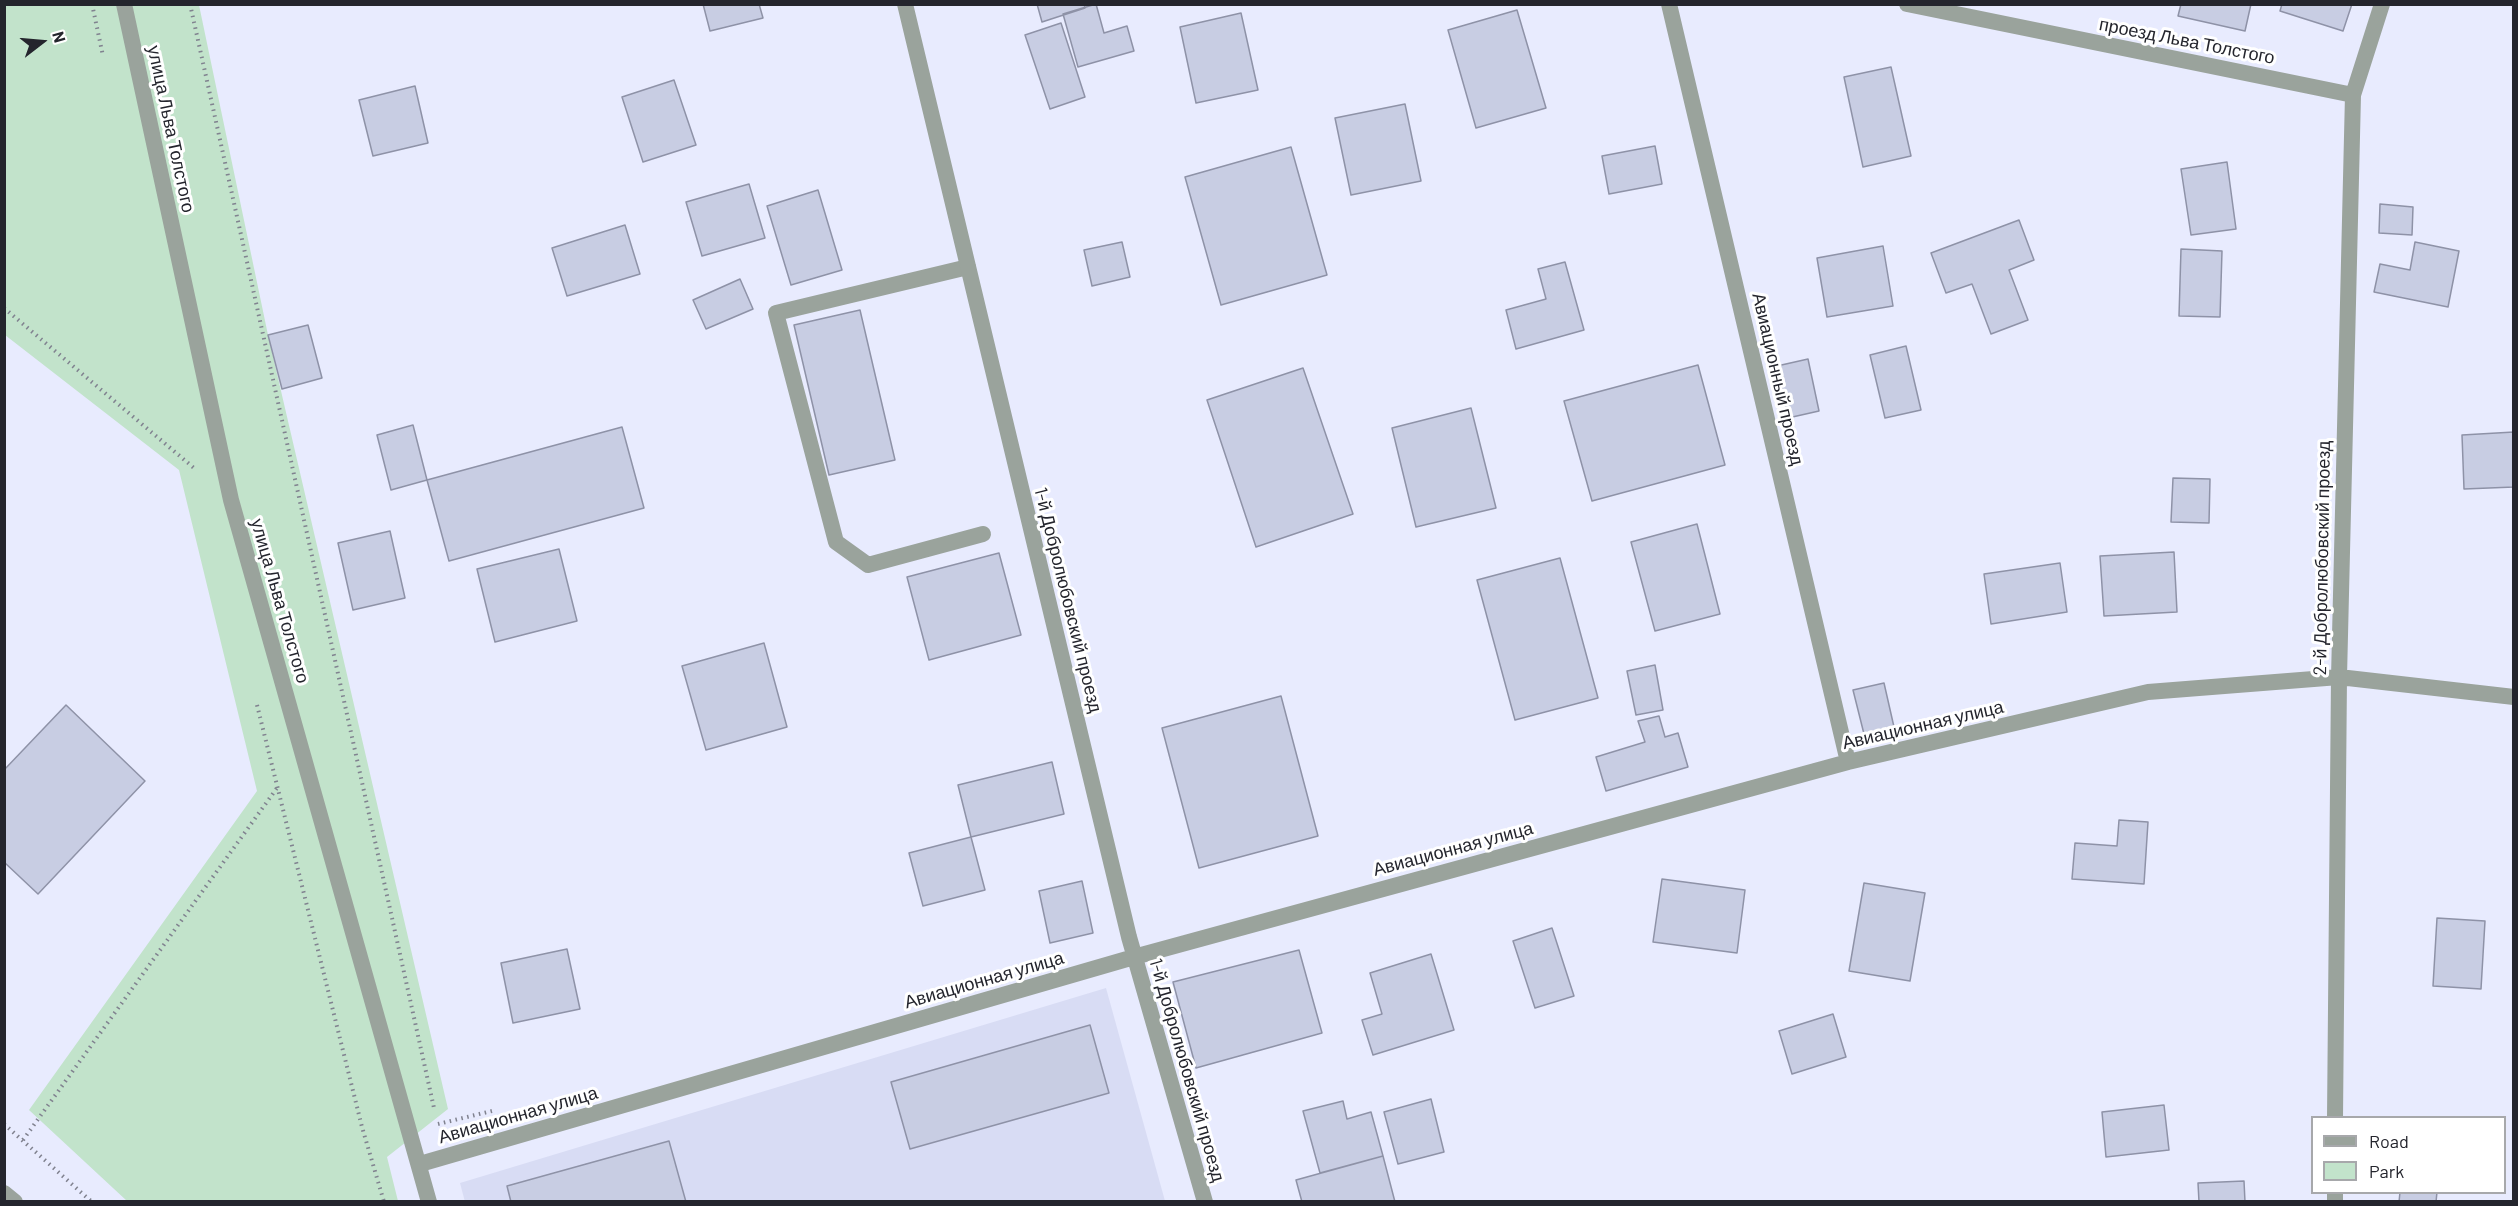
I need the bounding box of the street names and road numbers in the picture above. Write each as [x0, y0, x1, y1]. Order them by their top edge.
street label: проезд Льва Толстого [2097, 13, 2277, 69]
street label: улица Льва Толстого [143, 44, 199, 214]
street label: Авиационный проезд [1748, 291, 1808, 467]
street label: 2-й Добролюбовский проезд [2309, 440, 2335, 676]
street label: 1-й Добролюбовский проезд [1030, 485, 1106, 715]
street label: улица Льва Толстого [246, 516, 314, 686]
street label: Авиационная улица [1840, 696, 2006, 754]
street label: Авиационная улица [1371, 817, 1535, 881]
street label: Авиационная улица [902, 947, 1066, 1013]
street label: 1-й Добролюбовский проезд [1145, 956, 1229, 1184]
street label: Авиационная улица [436, 1082, 600, 1148]

